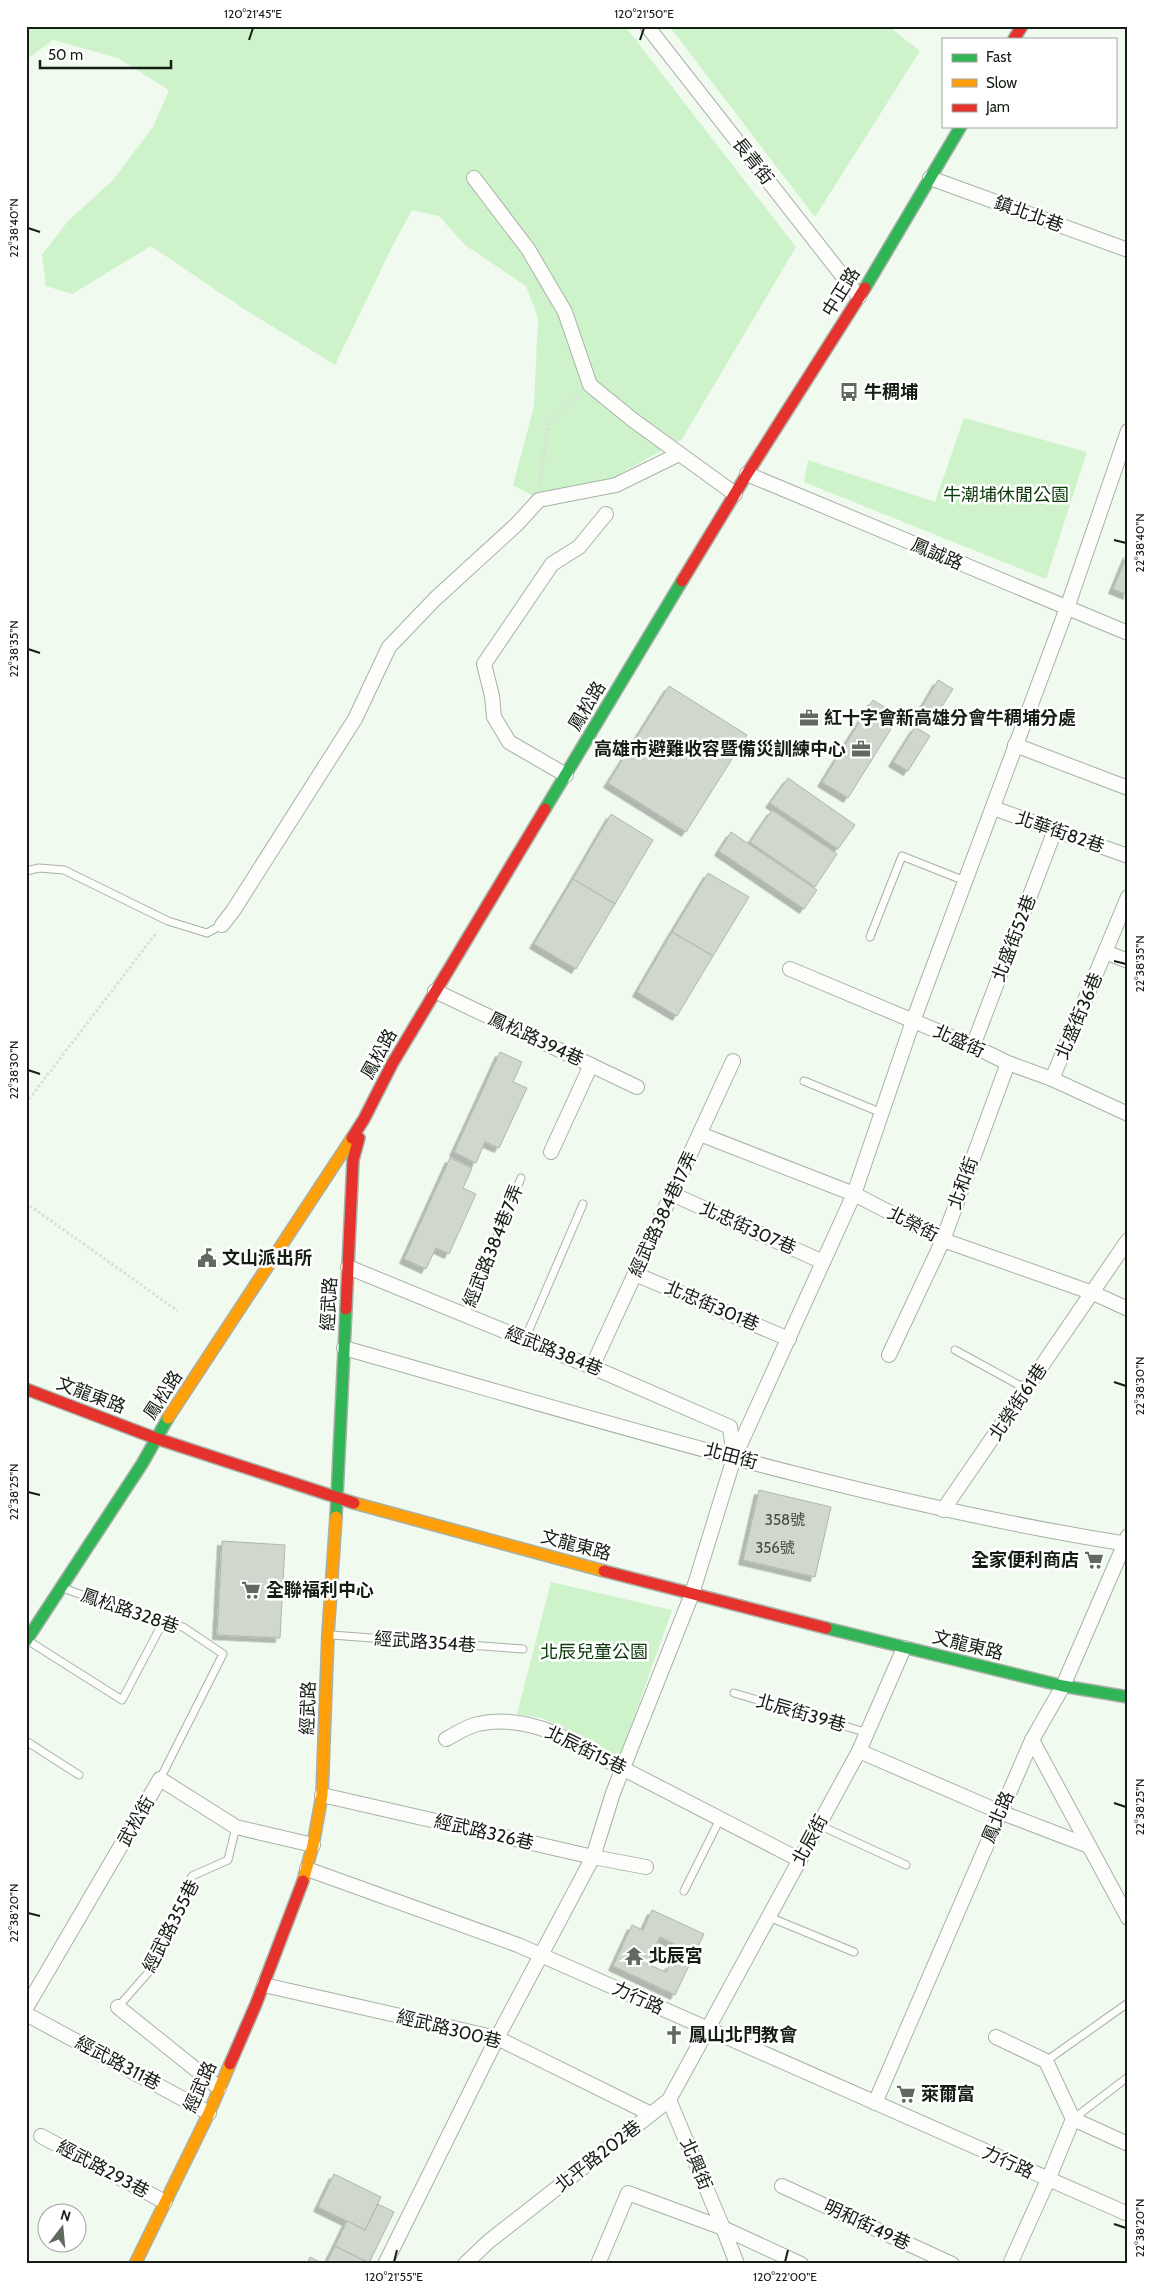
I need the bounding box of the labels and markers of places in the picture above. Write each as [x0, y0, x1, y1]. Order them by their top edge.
bus stop icon: 牛稠埔 [838, 381, 860, 403]
place label: 牛稠埔 [864, 381, 918, 403]
office icon: 紅十字會新高雄分會牛稠埔分處 [798, 707, 820, 729]
place label: 紅十字會新高雄分會牛稠埔分處 [824, 707, 1076, 729]
place label: 高雄市避難收容暨備災訓練中心 [594, 738, 846, 760]
office icon: 高雄市避難收容暨備災訓練中心 [850, 738, 872, 760]
public building icon: 文山派出所 [196, 1247, 218, 1269]
place label: 文山派出所 [222, 1247, 312, 1269]
place label: 全家便利商店 [971, 1549, 1079, 1571]
supermarket icon: 全家便利商店 [1083, 1549, 1105, 1571]
supermarket icon: 全聯福利中心 [240, 1579, 262, 1601]
place label: 全聯福利中心 [266, 1579, 374, 1601]
temple icon: 北辰宮 [623, 1945, 645, 1967]
place label: 北辰宮 [649, 1945, 703, 1967]
church icon: 鳳山北門教會 [663, 2024, 685, 2046]
place label: 鳳山北門教會 [689, 2024, 798, 2046]
supermarket icon: 萊爾富 [895, 2083, 917, 2105]
place label: 萊爾富 [921, 2083, 975, 2105]

